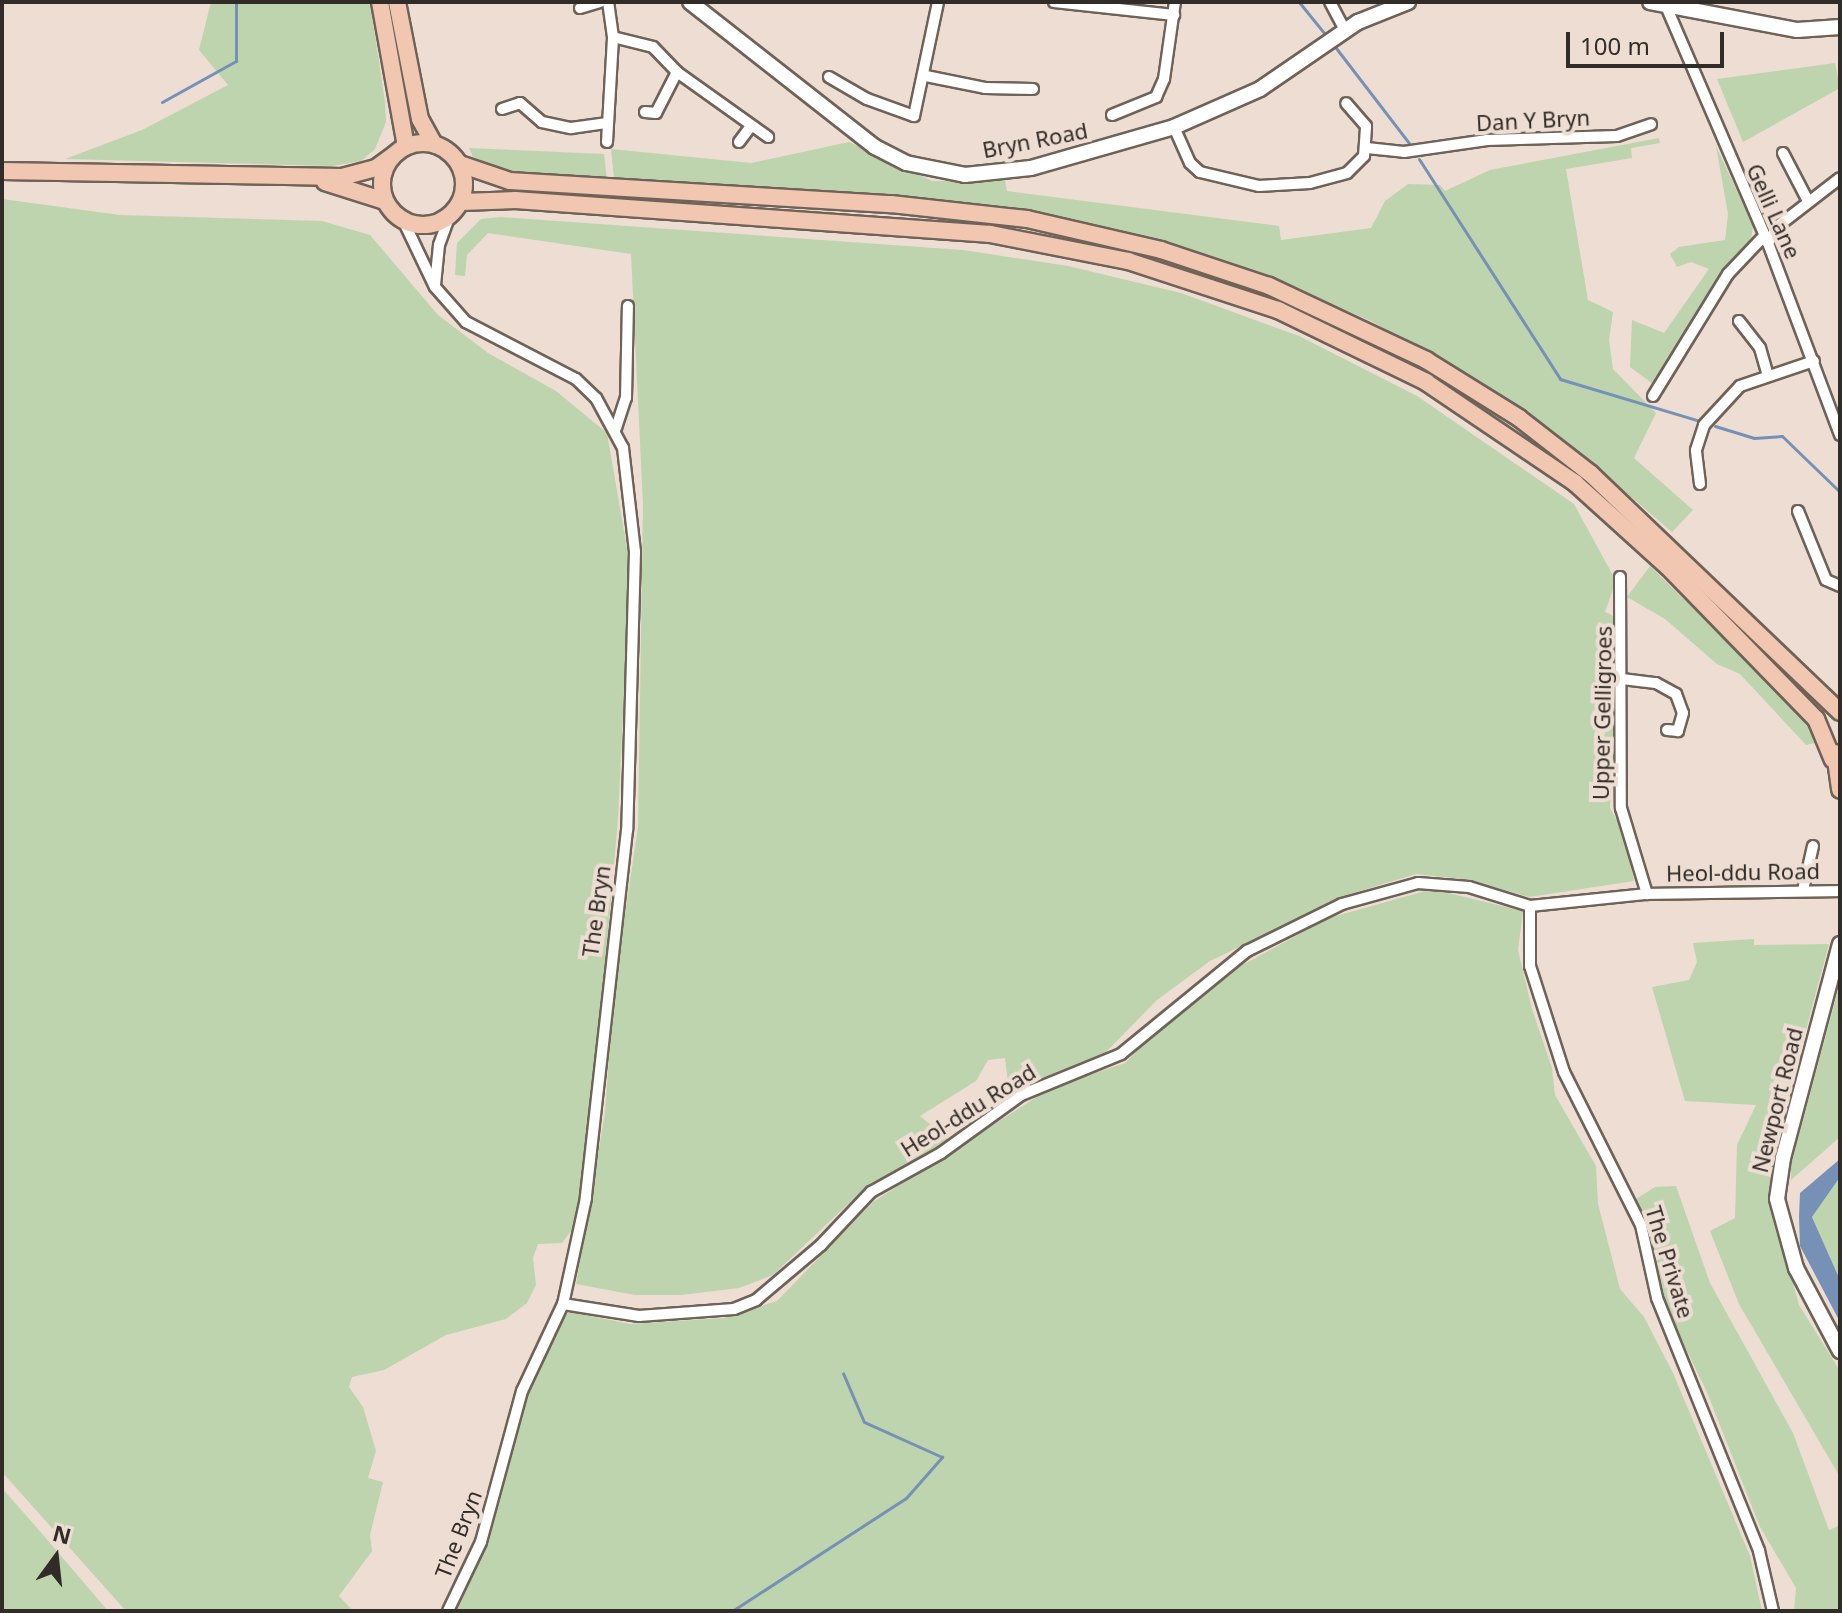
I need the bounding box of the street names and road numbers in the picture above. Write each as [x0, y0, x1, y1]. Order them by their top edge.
street label: Dan Y Bryn [1475, 104, 1591, 136]
street label: Bryn Road [980, 117, 1090, 163]
street label: Gelli Lane [1741, 159, 1807, 263]
street label: Upper Gelligroes [1587, 626, 1617, 800]
street label: Heol-ddu Road [1666, 857, 1820, 887]
street label: The Bryn [577, 864, 615, 958]
street label: Newport Road [1746, 1025, 1808, 1175]
street label: Heol-ddu Road [896, 1058, 1040, 1162]
street label: The Private [1640, 1203, 1700, 1321]
street label: The Bryn [429, 1486, 487, 1582]

